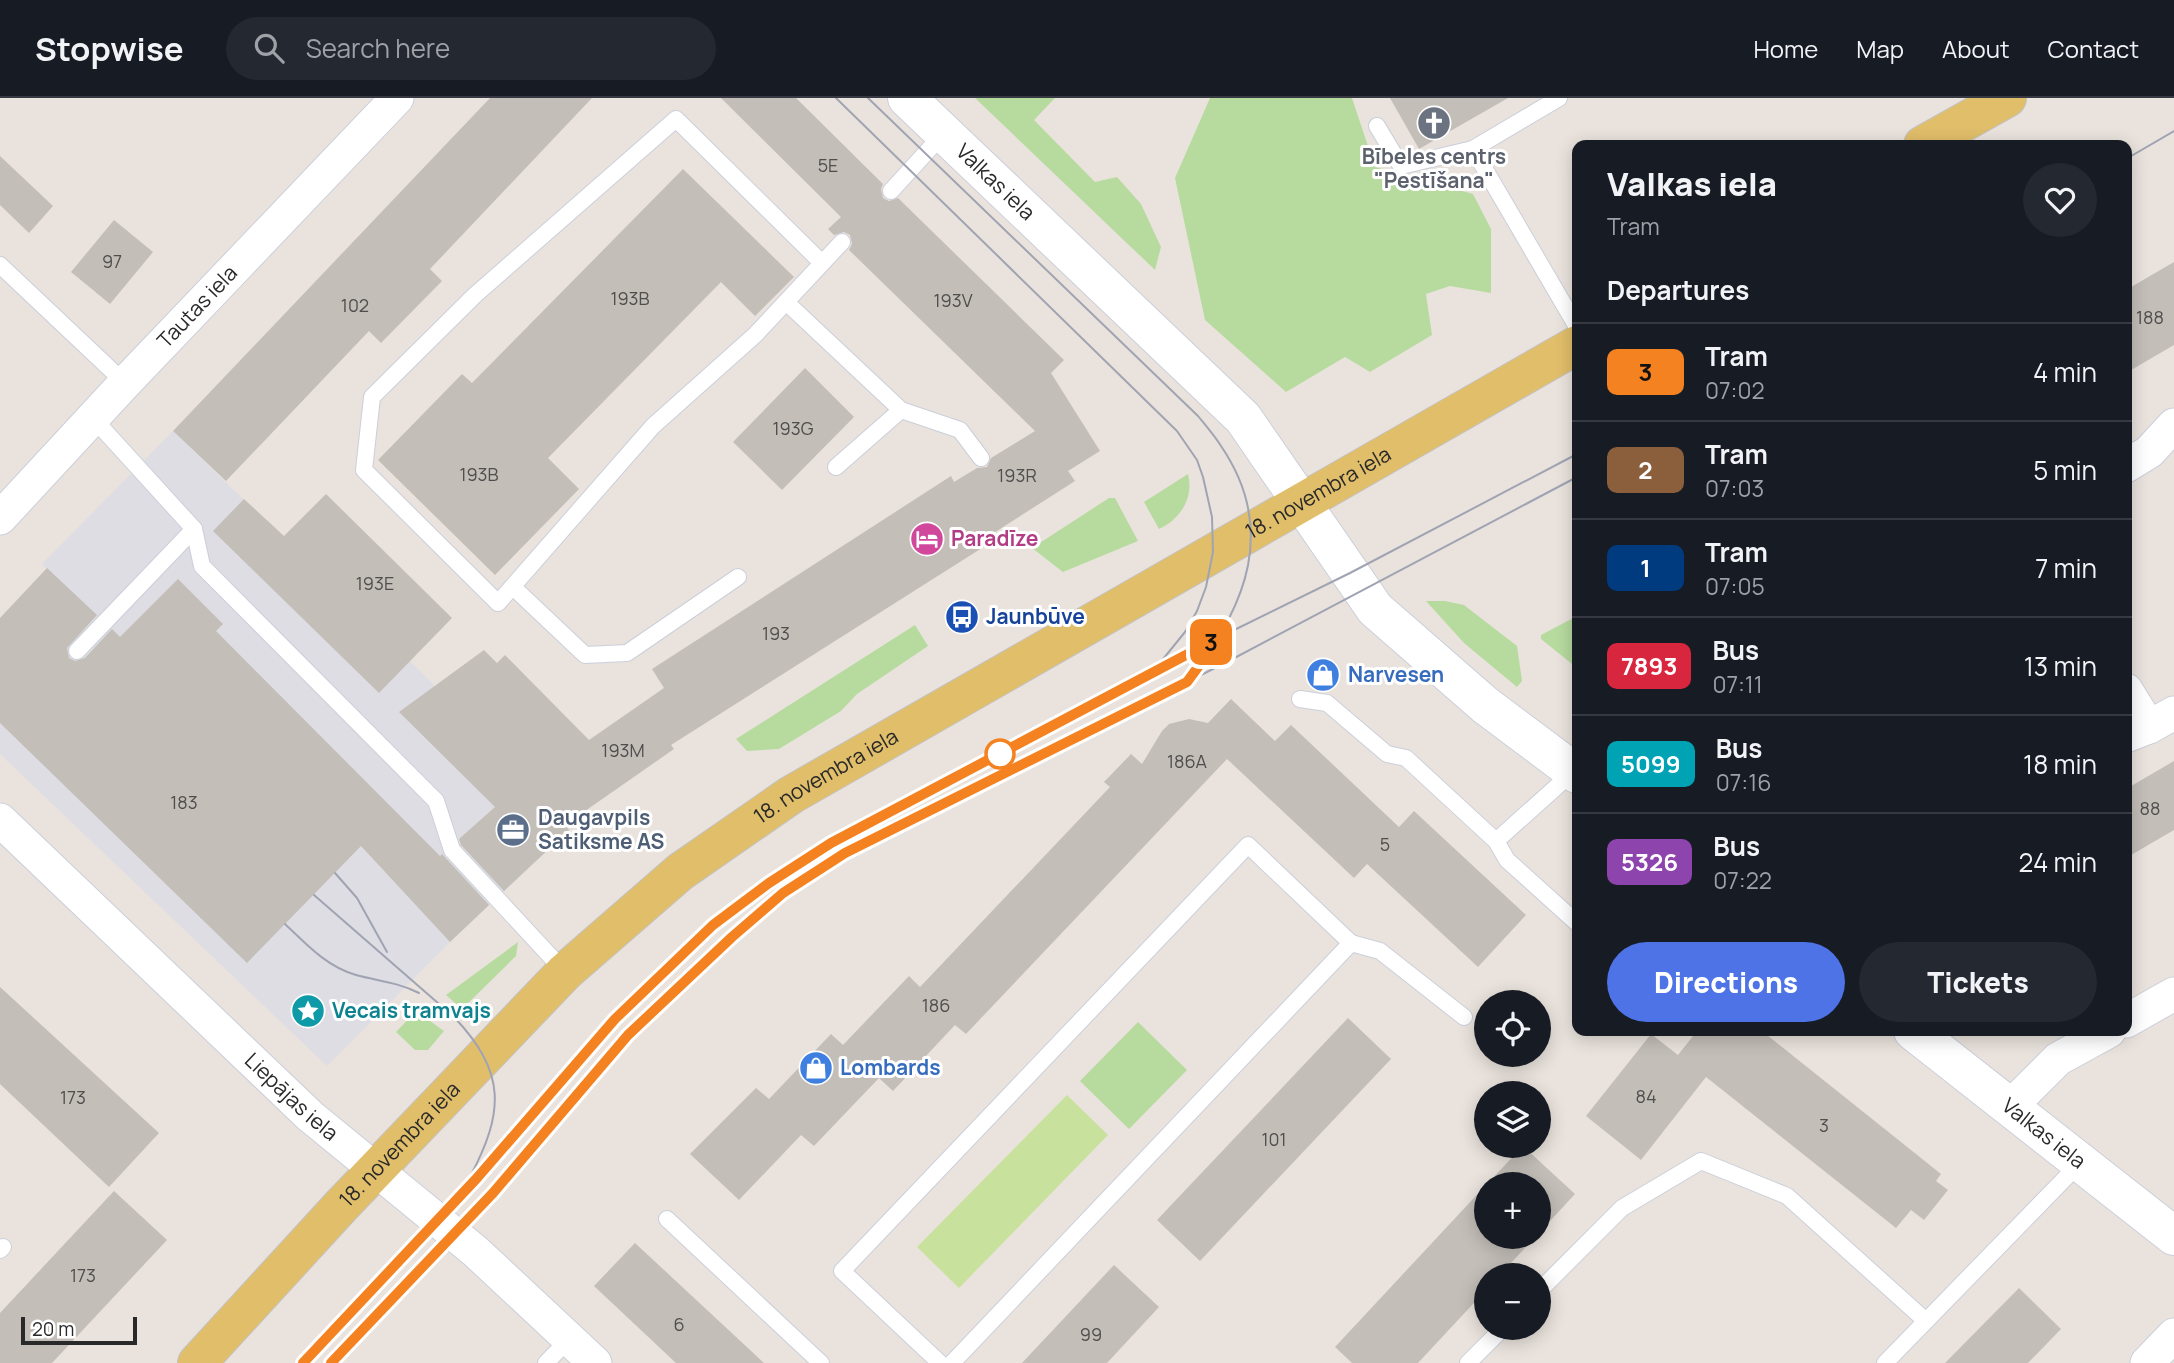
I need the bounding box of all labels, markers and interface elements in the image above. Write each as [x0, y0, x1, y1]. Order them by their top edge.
search box [226, 17, 716, 80]
text: Stopwise [35, 26, 184, 71]
icon: search [250, 29, 288, 67]
text: Search here [306, 30, 450, 66]
text: Home [1753, 32, 1818, 65]
text: Map [1856, 32, 1904, 65]
text: About [1942, 32, 2010, 65]
text: Contact [2048, 32, 2139, 65]
church icon: Bībeles centrs "Pestīšana" [1415, 104, 1453, 142]
street label: Valkas iela [950, 137, 1042, 226]
place label: Bībeles centrs "Pestīšana" [1362, 142, 1506, 194]
house number: 5E [818, 153, 838, 177]
text: Valkas iela [1607, 161, 1777, 206]
button: heart [2023, 163, 2097, 237]
text: Tram [1607, 210, 1660, 242]
house number: 97 [102, 249, 122, 273]
street label: Tautas iela [151, 259, 243, 354]
text: Departures [1607, 272, 1749, 308]
house number: 193B [610, 286, 650, 310]
house number: 193V [933, 288, 973, 312]
house number: 102 [341, 293, 369, 317]
house number: 188 [2136, 305, 2164, 329]
text: Tram [1705, 338, 1768, 374]
text: 4 min [2033, 354, 2097, 390]
text: 3 [1639, 355, 1652, 388]
text: 07:02 [1705, 374, 1765, 406]
house number: 193G [773, 416, 814, 440]
text: Tram [1705, 436, 1768, 472]
street label: 18. novembra iela [1240, 439, 1396, 545]
text: 5 min [2033, 452, 2097, 488]
text: 2 [1638, 453, 1653, 486]
house number: 193B [459, 462, 499, 486]
house number: 193R [997, 463, 1037, 487]
text: 07:03 [1705, 472, 1764, 504]
hotel icon: Paradīze [908, 520, 946, 558]
place label: Paradīze [951, 524, 1038, 552]
text: Tram [1705, 534, 1768, 570]
text: 7 min [2035, 550, 2097, 586]
text: 1 [1640, 551, 1651, 584]
text: 07:05 [1705, 570, 1765, 602]
house number: 193E [356, 571, 394, 595]
bus stop icon: Jaunbūve [943, 598, 981, 636]
place label: Jaunbūve [986, 602, 1085, 630]
line badge: 3 [1188, 619, 1234, 665]
house number: 193 [762, 621, 790, 645]
text: 3 [1204, 625, 1218, 658]
text: Bus [1712, 632, 1759, 668]
text: 13 min [2024, 648, 2097, 684]
text: 7893 [1621, 649, 1677, 682]
shop icon: Narvesen [1304, 656, 1342, 694]
place label: Narvesen [1348, 660, 1444, 688]
text: 07:11 [1712, 668, 1763, 700]
street label: 18. novembra iela [748, 722, 903, 830]
text: Bus [1716, 730, 1762, 766]
house number: 193M [601, 738, 645, 762]
unlabelled marker [985, 739, 1015, 769]
text: 18 min [2023, 746, 2097, 782]
text: 5099 [1621, 747, 1681, 780]
house number: 186A [1167, 749, 1208, 773]
text: 07:16 [1716, 766, 1771, 798]
house number: 183 [170, 790, 198, 814]
house number: 88 [2140, 796, 2160, 820]
place label: Daugavpils Satiksme AS [538, 803, 664, 855]
office icon: Daugavpils Satiksme AS [494, 811, 532, 849]
text: Bus [1713, 828, 1760, 864]
house number: 5 [1380, 832, 1390, 856]
text: 24 min [2019, 844, 2097, 880]
text: 5326 [1621, 845, 1678, 878]
text: 07:22 [1713, 864, 1772, 896]
button: Directions [1607, 942, 1845, 1022]
button: Tickets [1859, 942, 2097, 1022]
map controls [1474, 990, 1551, 1340]
button: locate [1474, 990, 1551, 1067]
place icon: Vecais tramvajs [289, 992, 327, 1030]
house number: 186 [922, 993, 950, 1017]
place label: Vecais tramvajs [332, 996, 491, 1024]
street label: Liepājas iela [239, 1046, 344, 1146]
shop icon: Lombards [797, 1049, 835, 1087]
place label: Lombards [840, 1053, 941, 1081]
street label: 18. novembra iela [332, 1075, 466, 1213]
button: layers [1474, 1081, 1551, 1158]
house number: 84 [1635, 1084, 1657, 1108]
house number: 173 [60, 1085, 86, 1109]
street label: Valkas iela [1996, 1091, 2092, 1174]
house number: 3 [1819, 1113, 1829, 1137]
house number: 101 [1261, 1127, 1287, 1151]
button: + [1474, 1172, 1551, 1249]
house number: 173 [70, 1263, 96, 1287]
button: − [1474, 1263, 1551, 1340]
house number: 6 [673, 1312, 685, 1336]
scale bar [21, 1314, 136, 1346]
text: 20 m [32, 1316, 74, 1342]
house number: 99 [1080, 1322, 1102, 1346]

